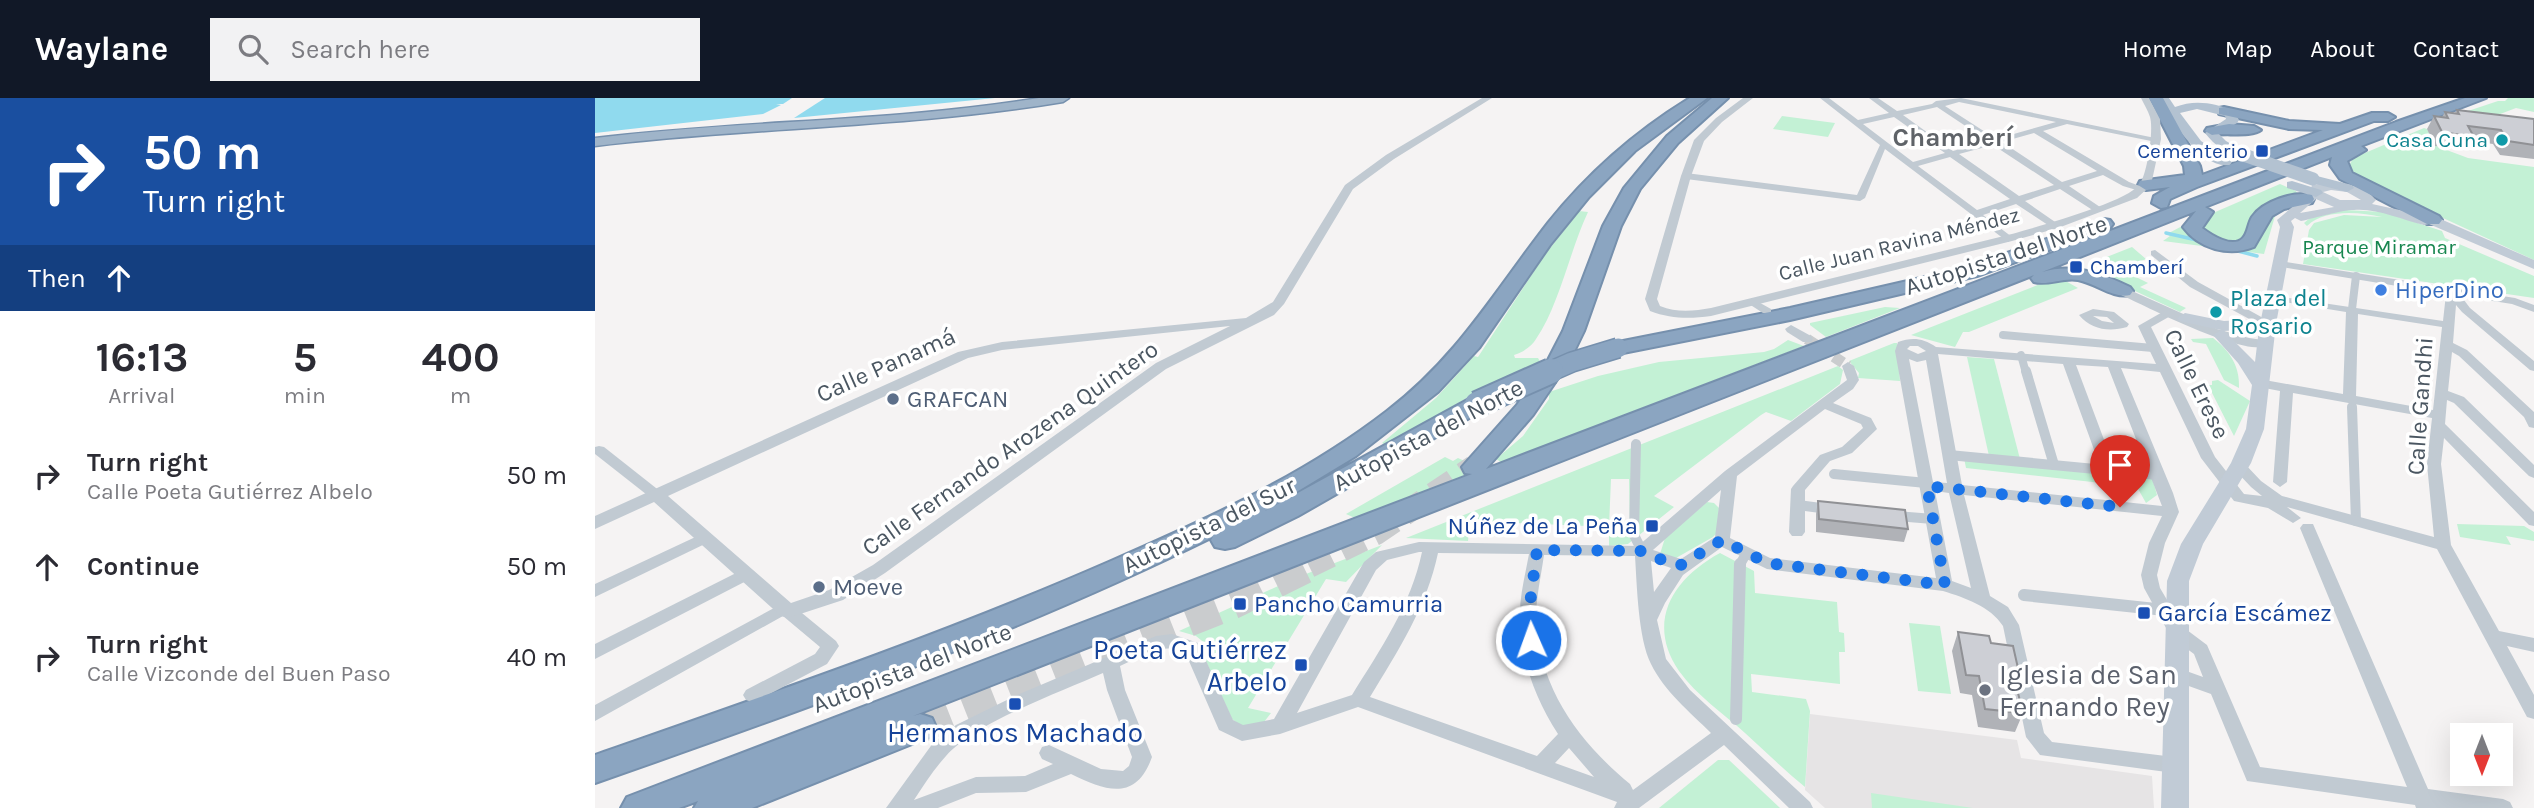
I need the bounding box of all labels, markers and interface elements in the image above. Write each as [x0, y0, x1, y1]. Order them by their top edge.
search box [210, 18, 700, 81]
text: Waylane [35, 30, 168, 68]
icon: search [234, 30, 272, 68]
text: Search here [290, 34, 430, 65]
text: Home [2123, 35, 2187, 63]
text: Map [2225, 35, 2272, 63]
text: About [2310, 35, 2375, 63]
text: Contact [2413, 35, 2499, 63]
district label: Chamberí [1892, 122, 2014, 153]
text: 50 m [143, 124, 261, 181]
icon: right [28, 126, 119, 217]
place label: Casa Cuna [2386, 128, 2488, 152]
marker: Casa Cuna [2494, 132, 2510, 148]
place label: Cementerio [2137, 139, 2248, 163]
marker: Cementerio [2254, 143, 2270, 159]
text: Turn right [143, 183, 285, 220]
street label: Calle Juan Ravina Méndez [1776, 202, 2022, 286]
street label: Autopista del Norte [1901, 209, 2111, 301]
park label: Parque Miramar [2302, 235, 2456, 259]
place label: Chamberí [2090, 255, 2185, 279]
icon: ahead [100, 259, 138, 297]
marker: Chamberí [2068, 259, 2084, 275]
text: Then [28, 263, 86, 294]
place label: HiperDino [2395, 276, 2504, 304]
marker: HiperDino [2373, 282, 2389, 298]
place label: Plaza del Rosario [2230, 284, 2327, 340]
marker: Plaza del Rosario [2208, 304, 2224, 320]
street label: Calle Panamá [812, 322, 960, 408]
street label: Calle Erese [2158, 324, 2236, 444]
text: 16:13 [95, 332, 188, 382]
text: 5 [293, 332, 317, 382]
text: 400 [421, 332, 500, 382]
street label: Calle Fernando Arozena Quintero [857, 335, 1163, 561]
street label: Calle Gandhi [2401, 336, 2439, 476]
street label: Autopista del Norte [1328, 373, 1528, 497]
text: Arrival [108, 382, 176, 409]
text: min [284, 382, 326, 409]
text: m [450, 382, 471, 409]
place label: GRAFCAN [907, 385, 1008, 413]
marker: GRAFCAN [885, 391, 901, 407]
pin [2090, 435, 2150, 507]
icon: arrive [2101, 446, 2139, 484]
text: Turn right [87, 447, 208, 478]
icon: right [28, 457, 66, 495]
text: 50 m [506, 460, 567, 491]
street label: Autopista del Sur [1118, 471, 1300, 579]
text: Calle Poeta Gutiérrez Albelo [87, 478, 373, 505]
place label: Núñez de La Peña [1447, 512, 1638, 540]
marker: Núñez de La Peña [1644, 518, 1660, 534]
icon: ahead [28, 548, 66, 586]
text: Continue [87, 551, 199, 582]
text: 50 m [506, 551, 567, 582]
place label: Moeve [833, 573, 903, 601]
marker: Moeve [811, 579, 827, 595]
place label: Pancho Camurria [1254, 590, 1443, 618]
marker: Pancho Camurria [1232, 596, 1248, 612]
place label: García Escámez [2158, 599, 2332, 627]
position arrow [1494, 603, 1568, 677]
marker: García Escámez [2136, 605, 2152, 621]
street label: Autopista del Norte [809, 617, 1015, 719]
text: Turn right [87, 629, 208, 660]
place label: Poeta Gutiérrez Arbelo [1093, 633, 1287, 698]
icon: right [28, 639, 66, 677]
text: 40 m [507, 642, 567, 673]
marker: Poeta Gutiérrez Arbelo [1293, 657, 1309, 673]
place label: Iglesia de San Fernando Rey [1999, 658, 2177, 723]
text: Calle Vizconde del Buen Paso [87, 660, 391, 687]
marker: Iglesia de San Fernando Rey [1977, 682, 1993, 698]
marker: Hermanos Machado [1007, 696, 1023, 712]
place label: Hermanos Machado [887, 716, 1143, 749]
north arrow [2450, 723, 2513, 786]
map controls [2450, 723, 2513, 786]

